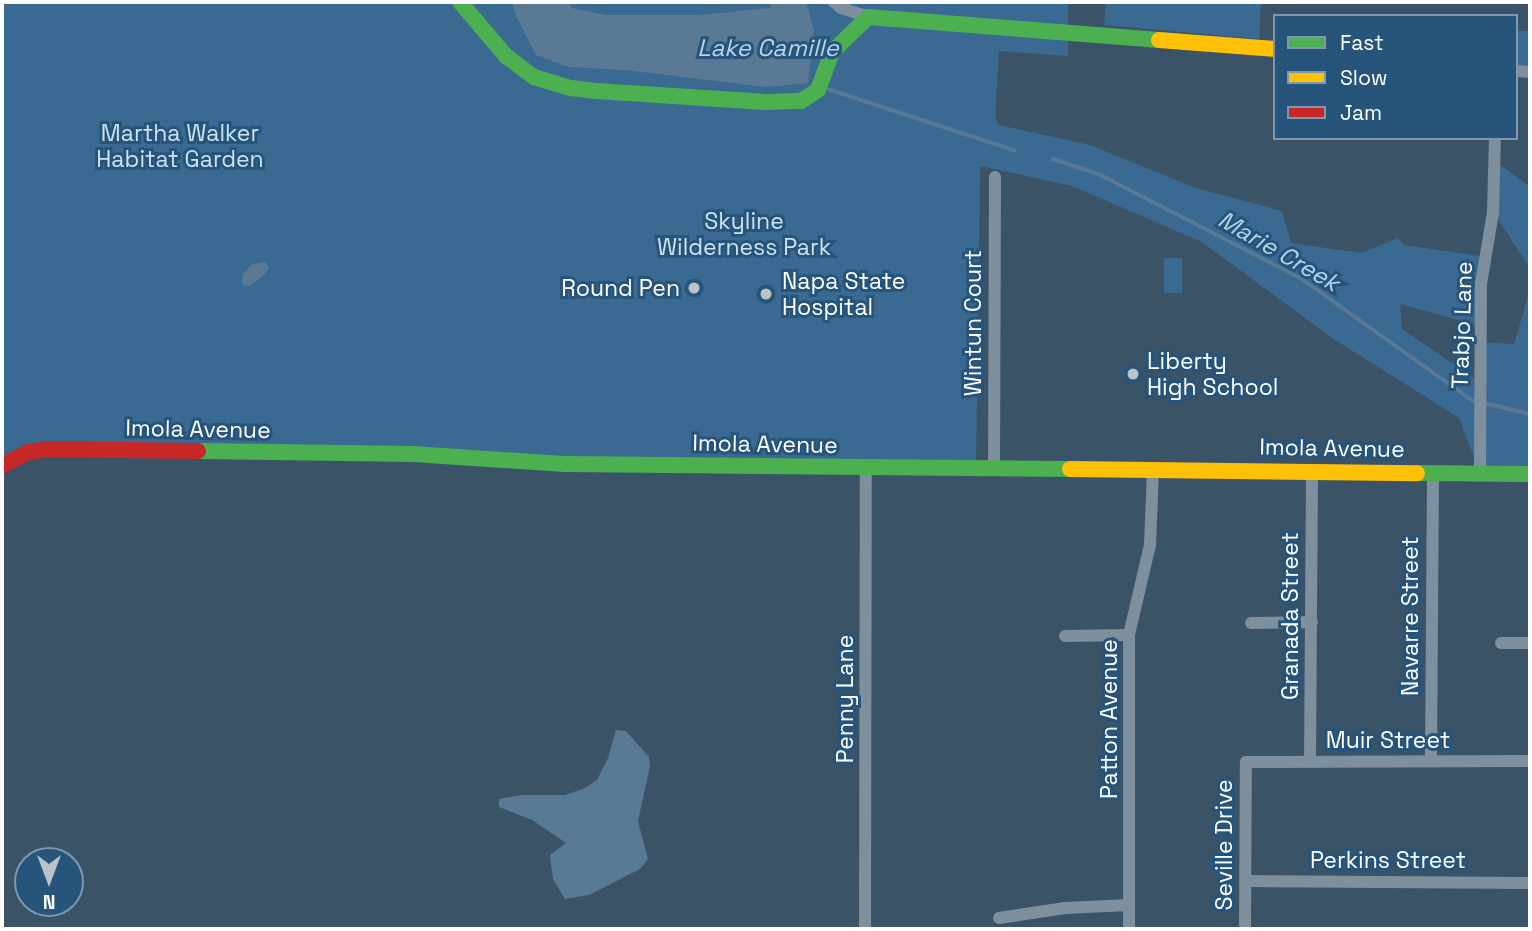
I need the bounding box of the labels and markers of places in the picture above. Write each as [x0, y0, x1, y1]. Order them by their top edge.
place label: Napa State Hospital [782, 267, 905, 321]
place label: Round Pen [561, 274, 680, 302]
marker: Round Pen [686, 280, 702, 296]
marker: Napa State Hospital [756, 284, 776, 304]
place label: Liberty High School [1147, 347, 1279, 401]
marker: Liberty High School [1125, 366, 1141, 382]

